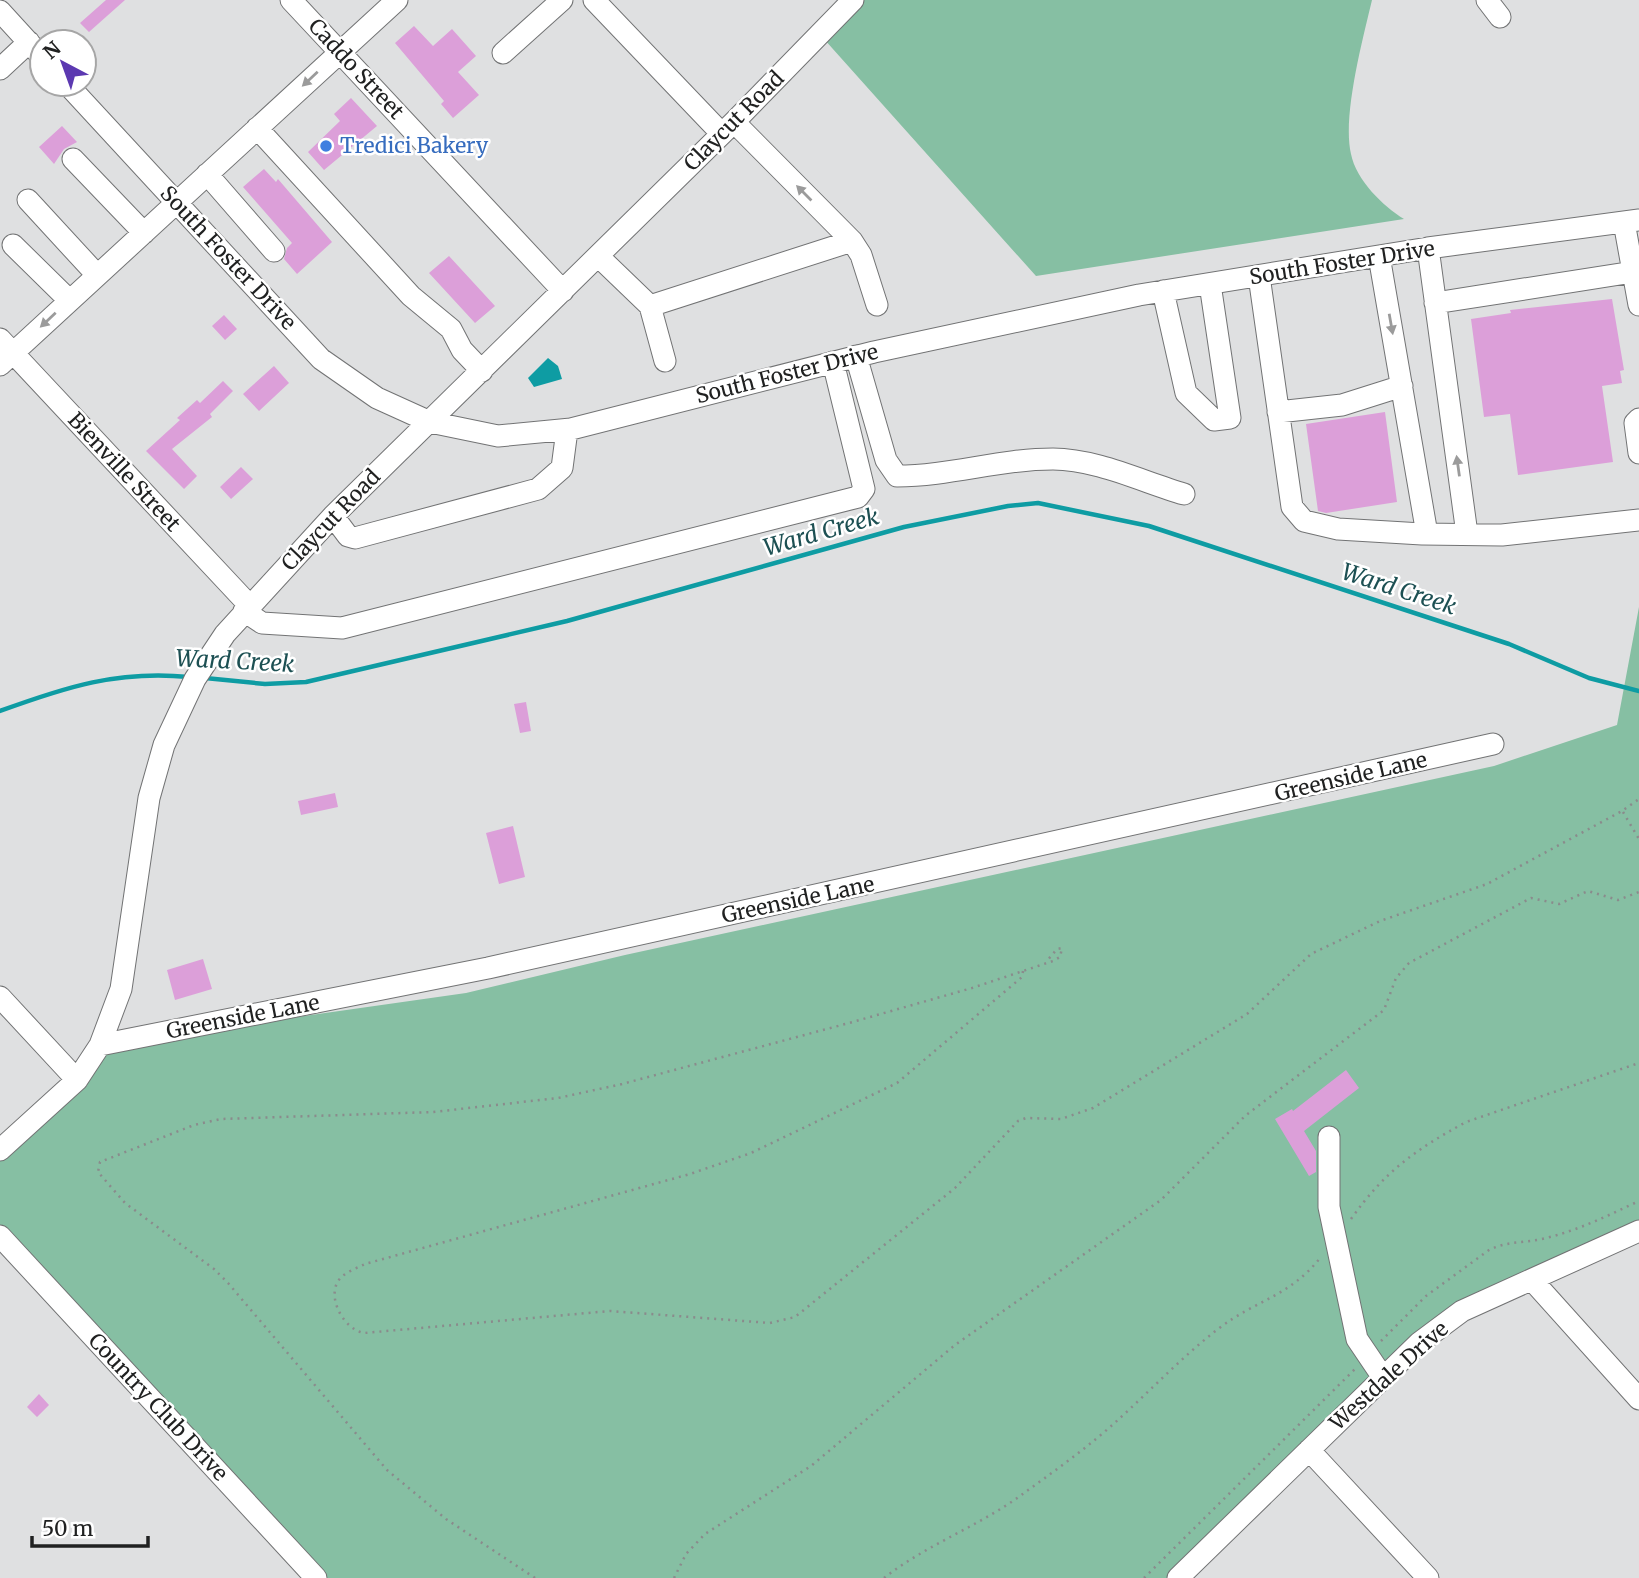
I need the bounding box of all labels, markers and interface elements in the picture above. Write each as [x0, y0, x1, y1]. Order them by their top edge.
street label: Caddo Street [303, 13, 410, 125]
north arrow [28, 28, 98, 98]
text: N [38, 36, 65, 64]
street label: Claycut Road [678, 65, 790, 176]
one-way arrow [302, 71, 319, 87]
place label: Tredici Bakery [340, 132, 489, 159]
marker: Tredici Bakery [318, 138, 334, 154]
street label: South Foster Drive [155, 180, 302, 335]
one-way arrow [796, 185, 812, 202]
street label: South Foster Drive [1247, 235, 1436, 290]
one-way arrow [40, 312, 57, 328]
one-way arrow [1386, 313, 1397, 335]
street label: South Foster Drive [693, 338, 881, 409]
street label: Bienville Street [62, 407, 186, 537]
one-way arrow [1452, 455, 1463, 477]
street label: Claycut Road [275, 463, 386, 576]
water label: Ward Creek [760, 501, 882, 562]
water label: Ward Creek [1338, 556, 1460, 621]
water label: Ward Creek [175, 643, 295, 678]
street label: Greenside Lane [1272, 746, 1430, 807]
street label: Greenside Lane [719, 870, 877, 929]
street label: Greenside Lane [164, 988, 322, 1045]
street label: Westdale Drive [1323, 1315, 1454, 1437]
street label: Country Club Drive [83, 1327, 234, 1486]
scale bar [32, 1504, 147, 1548]
text: 50 m [42, 1515, 93, 1542]

